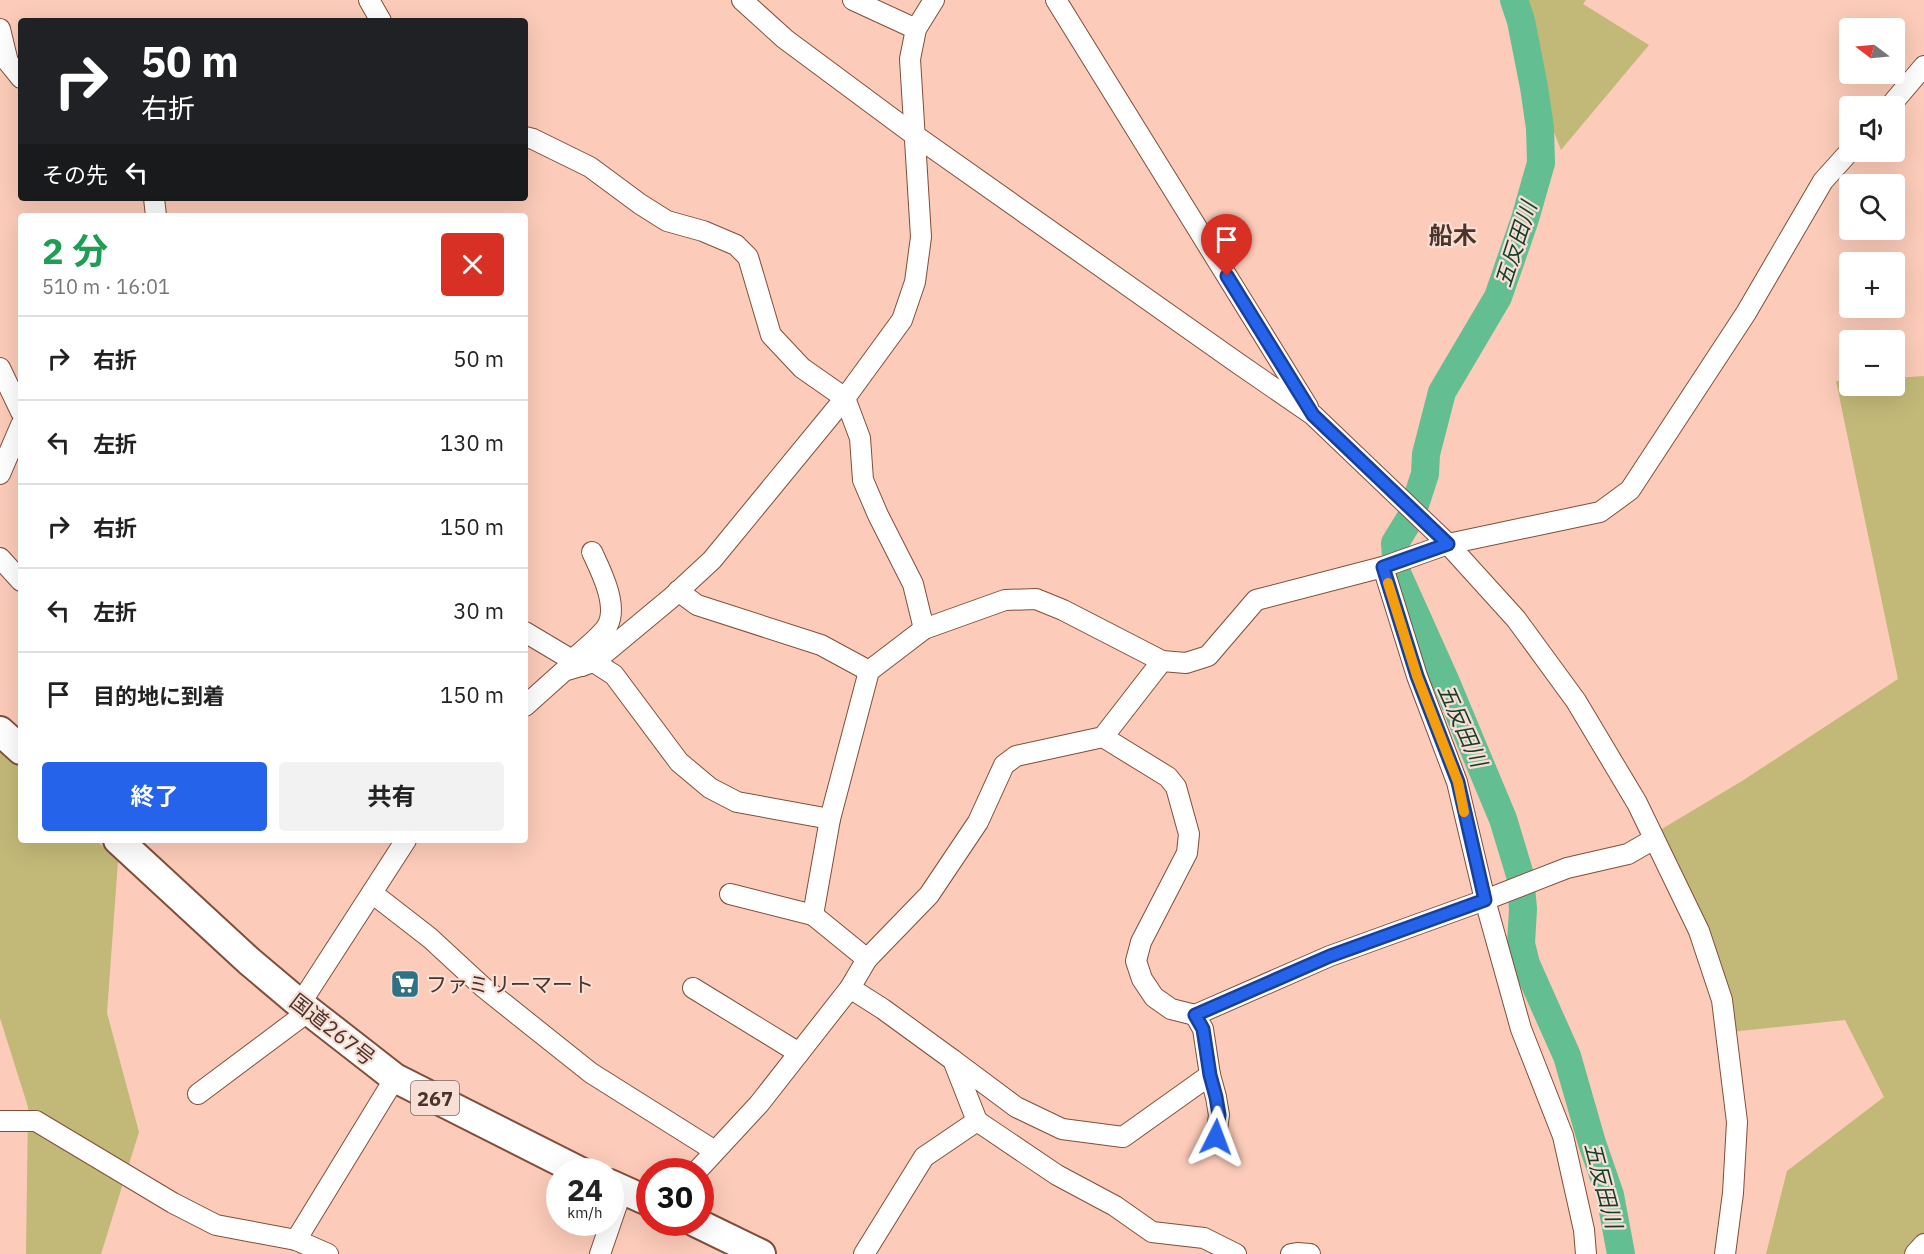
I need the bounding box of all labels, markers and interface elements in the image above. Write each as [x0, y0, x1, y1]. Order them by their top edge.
north arrow [1839, 18, 1905, 84]
map controls [1839, 18, 1905, 396]
text: 50 m [141, 34, 239, 89]
icon: right [42, 42, 120, 120]
text: 右折 [141, 90, 195, 125]
button: sound [1839, 96, 1905, 162]
icon: left [120, 156, 153, 189]
text: その先 [42, 160, 108, 189]
button: search [1839, 174, 1905, 240]
water label: 五反田川 [1488, 196, 1543, 290]
pin [1201, 214, 1252, 276]
district label: 船木 [1429, 219, 1477, 251]
icon: arrive [1210, 223, 1243, 256]
text: 2 分 [42, 227, 108, 274]
button: close [441, 233, 504, 296]
button: + [1839, 252, 1905, 318]
text: 510 m · 16:01 [42, 273, 170, 300]
button: − [1839, 330, 1905, 396]
icon: right [42, 342, 75, 375]
text: 50 m [453, 344, 504, 373]
text: 右折 [93, 345, 137, 374]
icon: left [42, 426, 75, 459]
text: 130 m [440, 428, 504, 457]
text: 左折 [93, 429, 137, 458]
icon: right [42, 510, 75, 543]
text: 150 m [440, 512, 504, 541]
text: 右折 [93, 513, 137, 542]
icon: left [42, 594, 75, 627]
text: 30 m [453, 596, 504, 625]
text: 左折 [93, 597, 137, 626]
icon: arrive [42, 678, 75, 711]
water label: 五反田川 [1432, 679, 1495, 773]
text: 150 m [440, 680, 504, 709]
text: 目的地に到着 [93, 681, 225, 710]
button: 終了 [42, 762, 267, 831]
button: 共有 [279, 762, 504, 831]
supermarket icon: ファミリーマート [389, 968, 421, 1000]
place label: ファミリーマート [426, 970, 594, 998]
street label: 国道267号 [285, 987, 381, 1071]
road number: 267 [411, 1081, 459, 1115]
position arrow [1184, 1105, 1248, 1169]
water label: 五反田川 [1579, 1139, 1630, 1233]
speed limit sign: 30 [636, 1158, 714, 1236]
text: 24 [567, 1170, 603, 1209]
text: km/h [567, 1203, 603, 1222]

